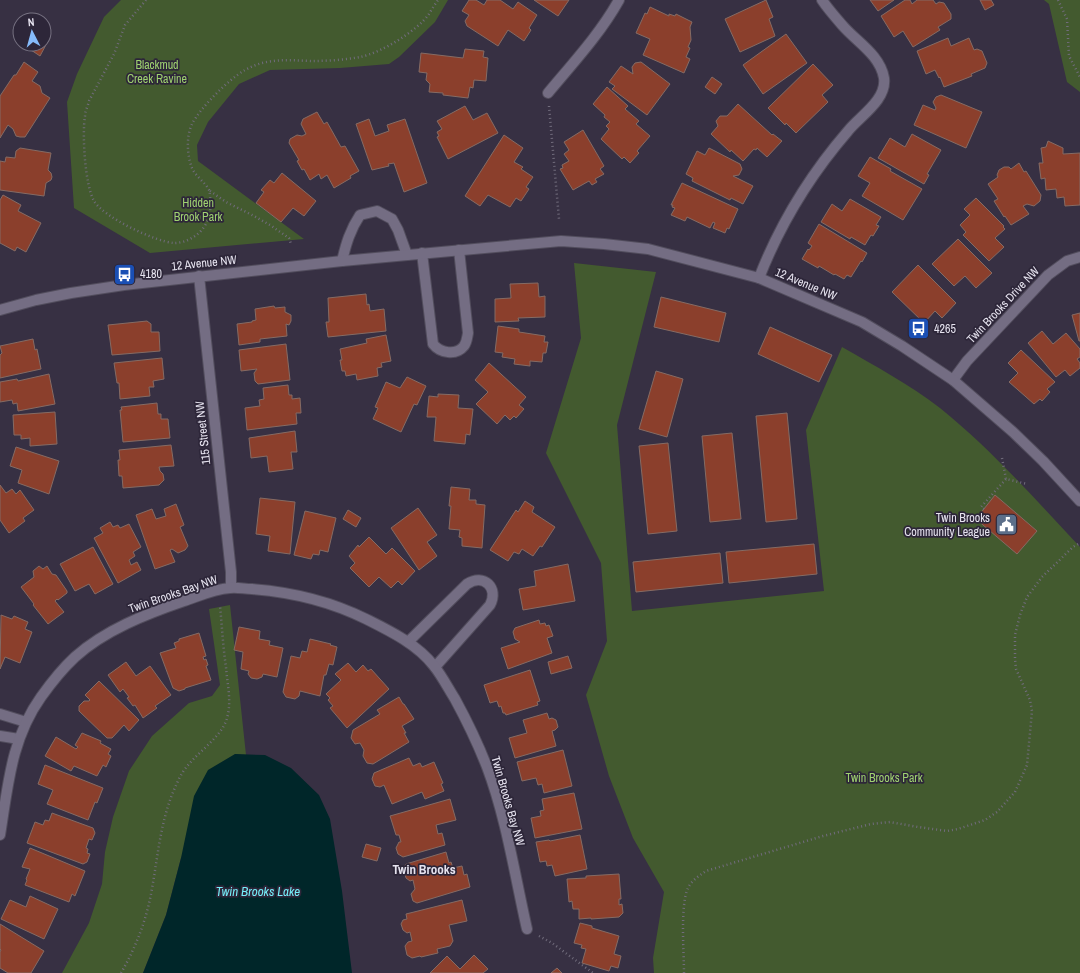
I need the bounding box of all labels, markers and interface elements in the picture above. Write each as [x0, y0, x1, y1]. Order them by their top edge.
north arrow [12, 12, 52, 52]
text: N [27, 15, 35, 29]
park label: Blackmud Creek Ravine [127, 57, 187, 87]
park label: Hidden Brook Park [174, 195, 222, 225]
street label: 12 Avenue NW [171, 252, 238, 274]
bus stop icon: 4180 [112, 261, 138, 287]
street label: Twin Brooks Drive NW [963, 263, 1043, 347]
street label: 12 Avenue NW [773, 264, 840, 304]
place label: 4180 [140, 266, 162, 282]
bus stop icon: 4265 [905, 316, 931, 342]
place label: 4265 [934, 321, 956, 337]
street label: 115 Street NW [192, 400, 214, 466]
place label: Twin Brooks Community League [904, 510, 990, 540]
public building icon: Twin Brooks Community League [993, 512, 1019, 538]
street label: Twin Brooks Bay NW [126, 571, 220, 617]
street label: Twin Brooks Bay NW [487, 754, 529, 849]
park label: Twin Brooks Park [845, 770, 923, 786]
district label: Twin Brooks [392, 861, 456, 878]
water label: Twin Brooks Lake [216, 883, 300, 900]

